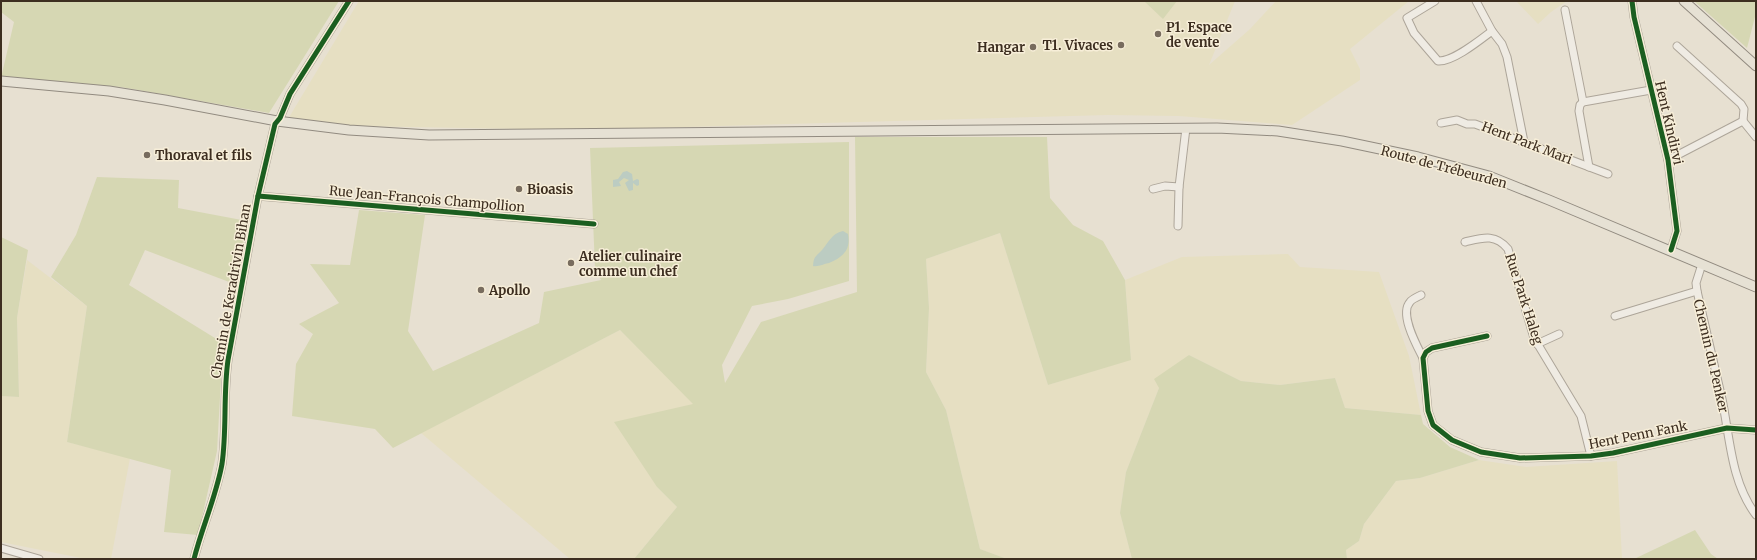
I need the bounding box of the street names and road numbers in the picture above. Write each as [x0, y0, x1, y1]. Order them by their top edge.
street label: Hent Kindirvi [1651, 79, 1687, 167]
street label: Hent Park Mari [1479, 118, 1575, 168]
street label: Route de Trébeurden [1379, 142, 1509, 192]
street label: Rue Jean-François Champollion [328, 182, 526, 216]
street label: Chemin de Keradrivin Bihan [207, 202, 255, 380]
street label: Rue Park Haleg [1501, 251, 1547, 347]
street label: Chemin du Penker [1690, 298, 1732, 414]
street label: Hent Penn Fank [1587, 417, 1689, 453]

